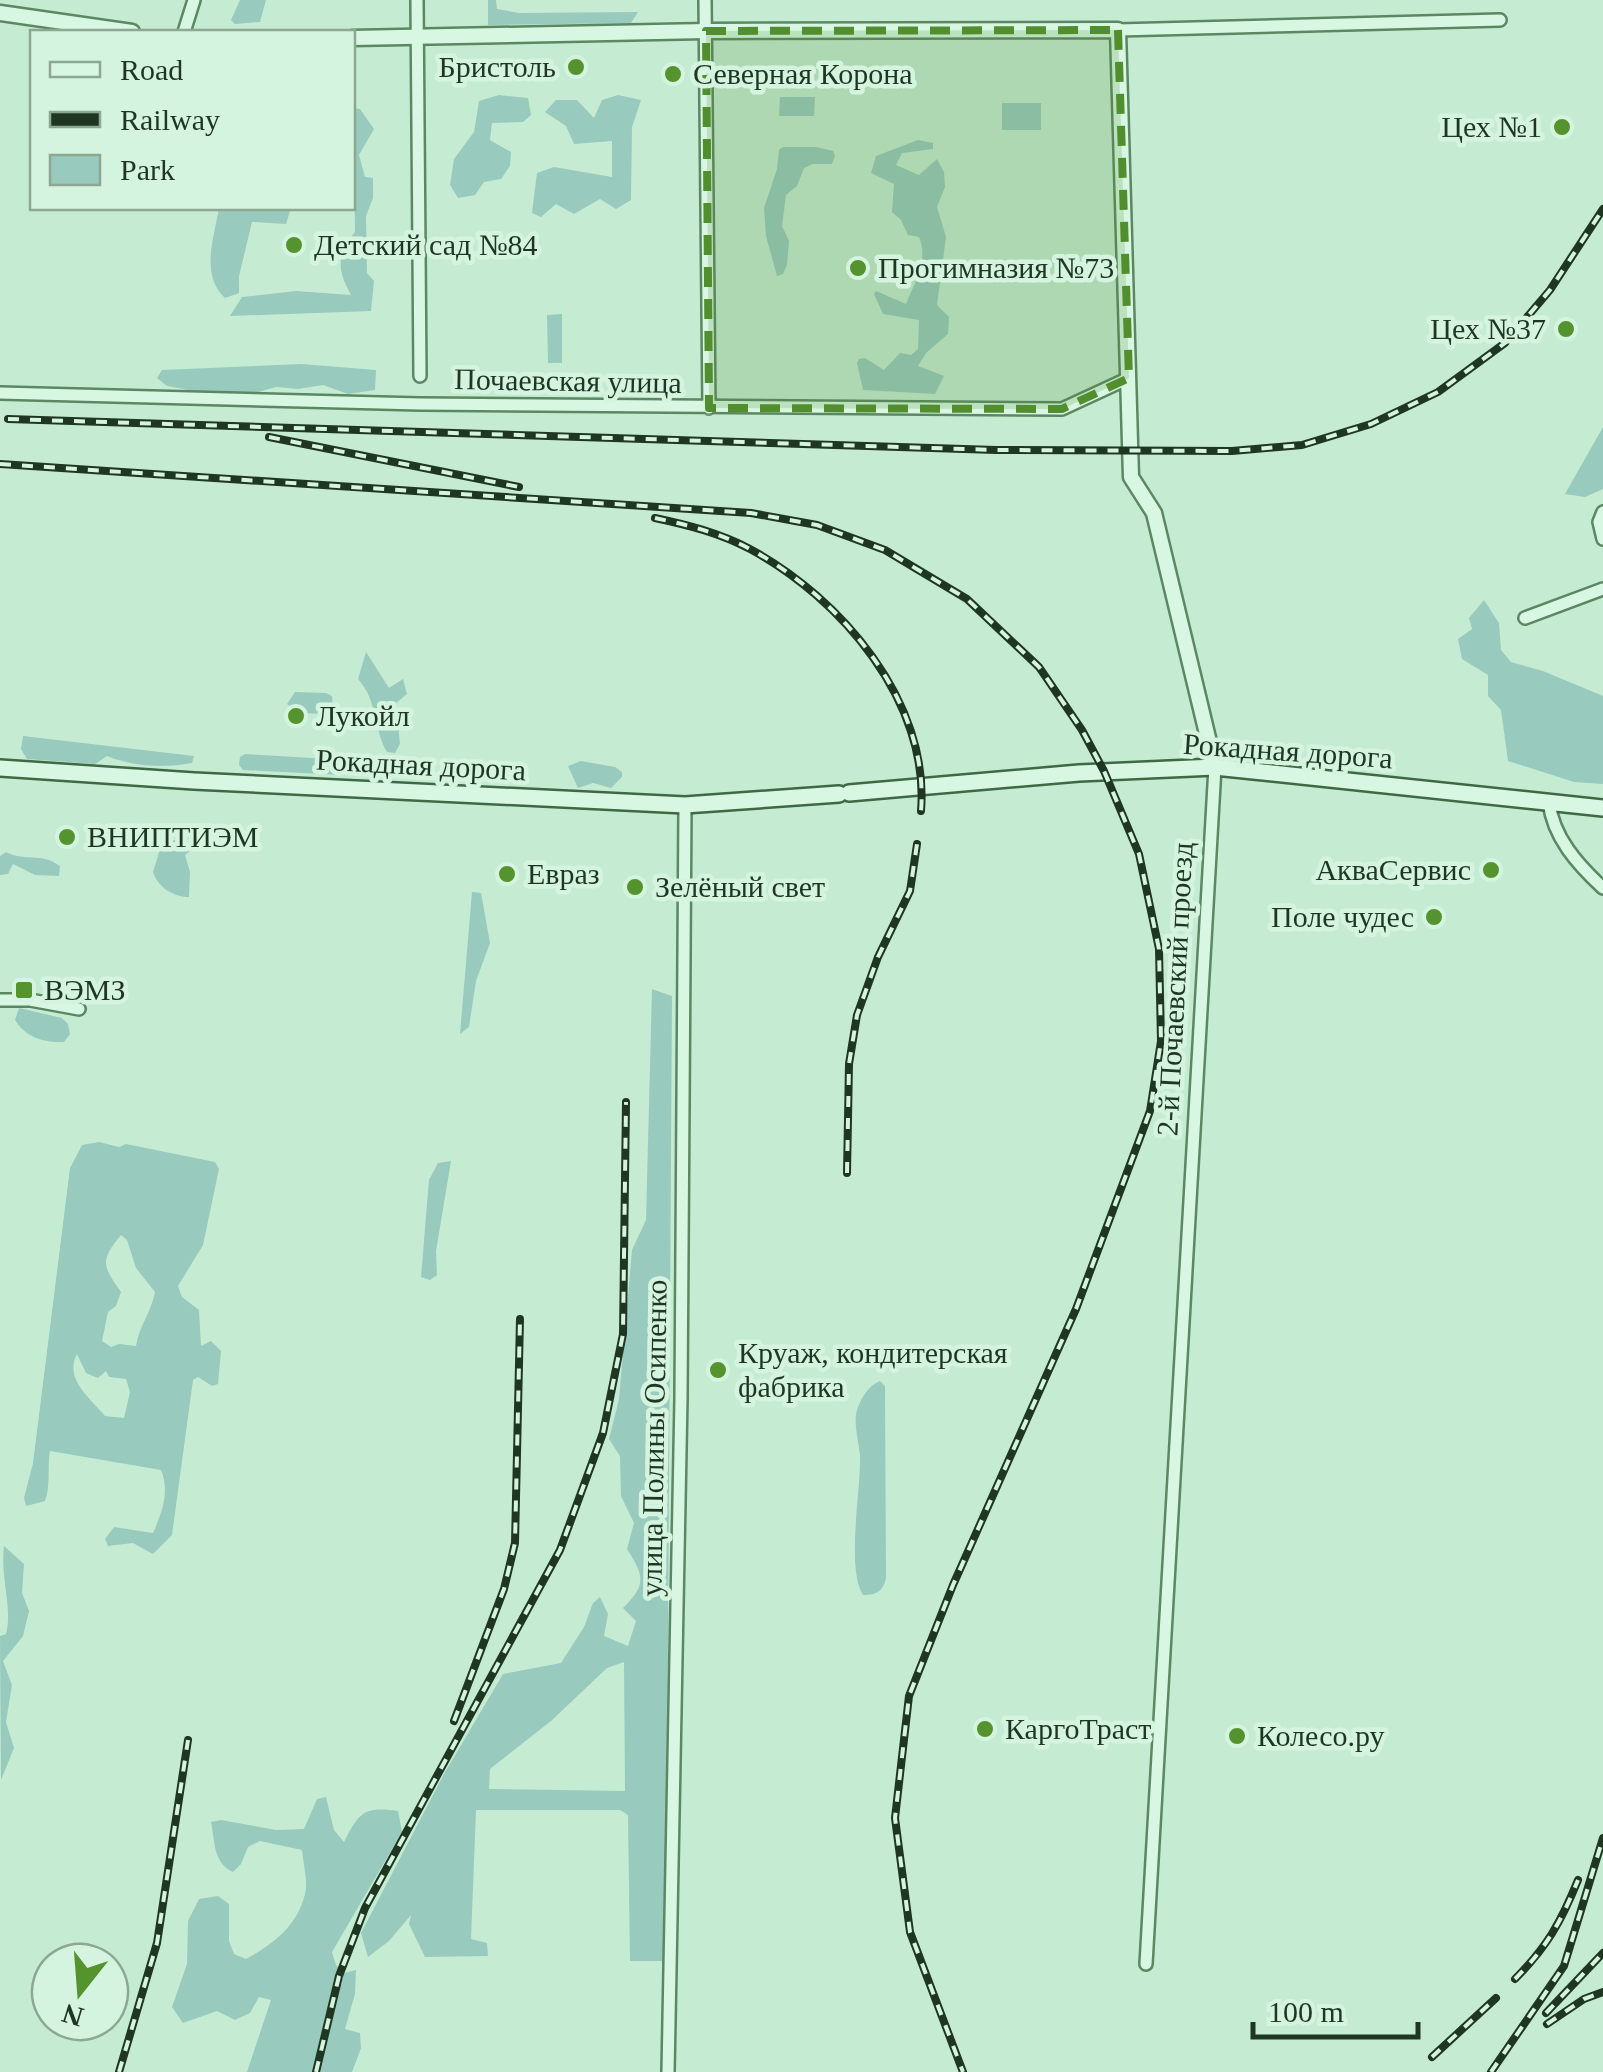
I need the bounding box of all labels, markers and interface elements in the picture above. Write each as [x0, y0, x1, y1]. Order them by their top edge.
legend [30, 30, 355, 210]
place label: Бристоль [438, 50, 556, 83]
text: Road [120, 53, 183, 86]
marker: Бристоль [565, 56, 587, 78]
place label: Северная Корона [693, 57, 913, 90]
marker: Северная Корона [662, 63, 684, 85]
text: Railway [120, 103, 220, 136]
place label: Цех №1 [1441, 110, 1542, 143]
marker: Цех №1 [1551, 116, 1573, 138]
text: Park [120, 153, 175, 186]
place label: Детский сад №84 [314, 228, 538, 261]
marker: Детский сад №84 [283, 234, 305, 256]
place label: Прогимназия №73 [878, 251, 1114, 284]
marker: Прогимназия №73 [847, 257, 869, 279]
place label: Цех №37 [1430, 312, 1546, 345]
marker: Цех №37 [1555, 318, 1577, 340]
street label: Почаевская улица [454, 362, 682, 399]
place label: Лукойл [316, 699, 410, 732]
marker: Лукойл [285, 705, 307, 727]
street label: Рокадная дорога [1182, 727, 1394, 774]
street label: Рокадная дорога [315, 743, 527, 786]
place label: ВНИПТИЭМ [87, 820, 258, 853]
marker: ВНИПТИЭМ [56, 826, 78, 848]
street label: 2-й Почаевский проезд [1150, 841, 1199, 1137]
place label: АкваСервис [1315, 853, 1471, 886]
place label: Евраз [527, 857, 600, 890]
marker: АкваСервис [1480, 859, 1502, 881]
marker: Евраз [496, 863, 518, 885]
place label: Зелёный свет [655, 870, 825, 903]
marker: Зелёный свет [624, 876, 646, 898]
place label: Поле чудес [1271, 900, 1414, 933]
marker: Поле чудес [1423, 906, 1445, 928]
place label: ВЭМЗ [44, 973, 126, 1006]
marker: ВЭМЗ [13, 979, 35, 1001]
street label: улица Полины Осипенко [634, 1279, 673, 1597]
place label: Круаж, кондитерская фабрика [738, 1336, 1008, 1403]
marker: Круаж, кондитерская фабрика [707, 1359, 729, 1381]
place label: КаргоТраст [1005, 1712, 1151, 1745]
marker: КаргоТраст [974, 1718, 996, 1740]
place label: Колесо.ру [1257, 1719, 1385, 1752]
marker: Колесо.ру [1226, 1725, 1248, 1747]
north arrow [30, 1942, 130, 2042]
scale bar [1253, 1977, 1418, 2039]
text: 100 m [1268, 1995, 1344, 2028]
text: N [59, 1998, 87, 2033]

